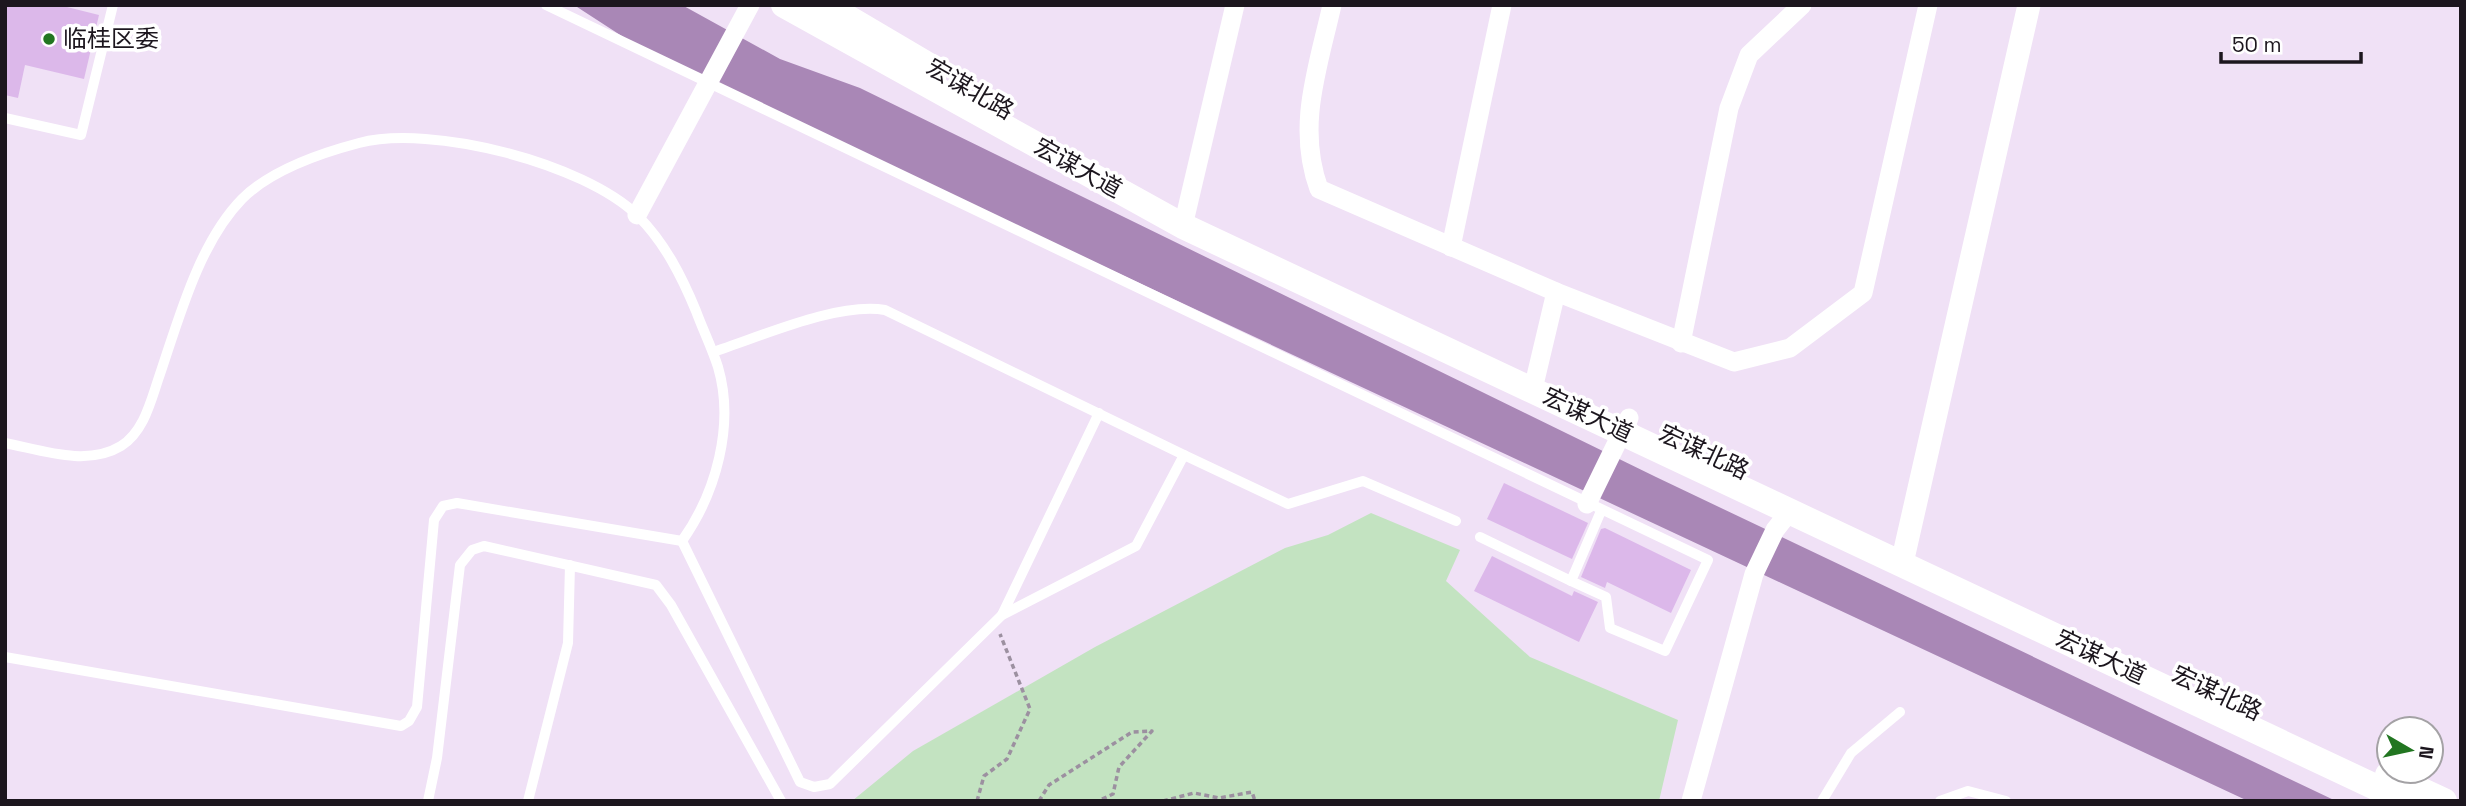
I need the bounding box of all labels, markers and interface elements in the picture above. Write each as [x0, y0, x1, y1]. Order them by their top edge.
scale bar [2221, 21, 2361, 65]
place label: 临桂区委 [63, 23, 159, 54]
marker: 临桂区委 [41, 31, 57, 47]
text: 50 m [2232, 31, 2282, 58]
street label: 宏谋北路 [921, 51, 1020, 126]
street label: 宏谋大道 [1029, 131, 1128, 204]
street label: 宏谋大道 [1538, 380, 1638, 449]
street label: 宏谋北路 [1654, 417, 1754, 486]
street label: 宏谋大道 [2051, 622, 2151, 691]
street label: 宏谋北路 [2167, 658, 2267, 727]
north arrow [2375, 715, 2445, 785]
text: N [2413, 744, 2440, 761]

